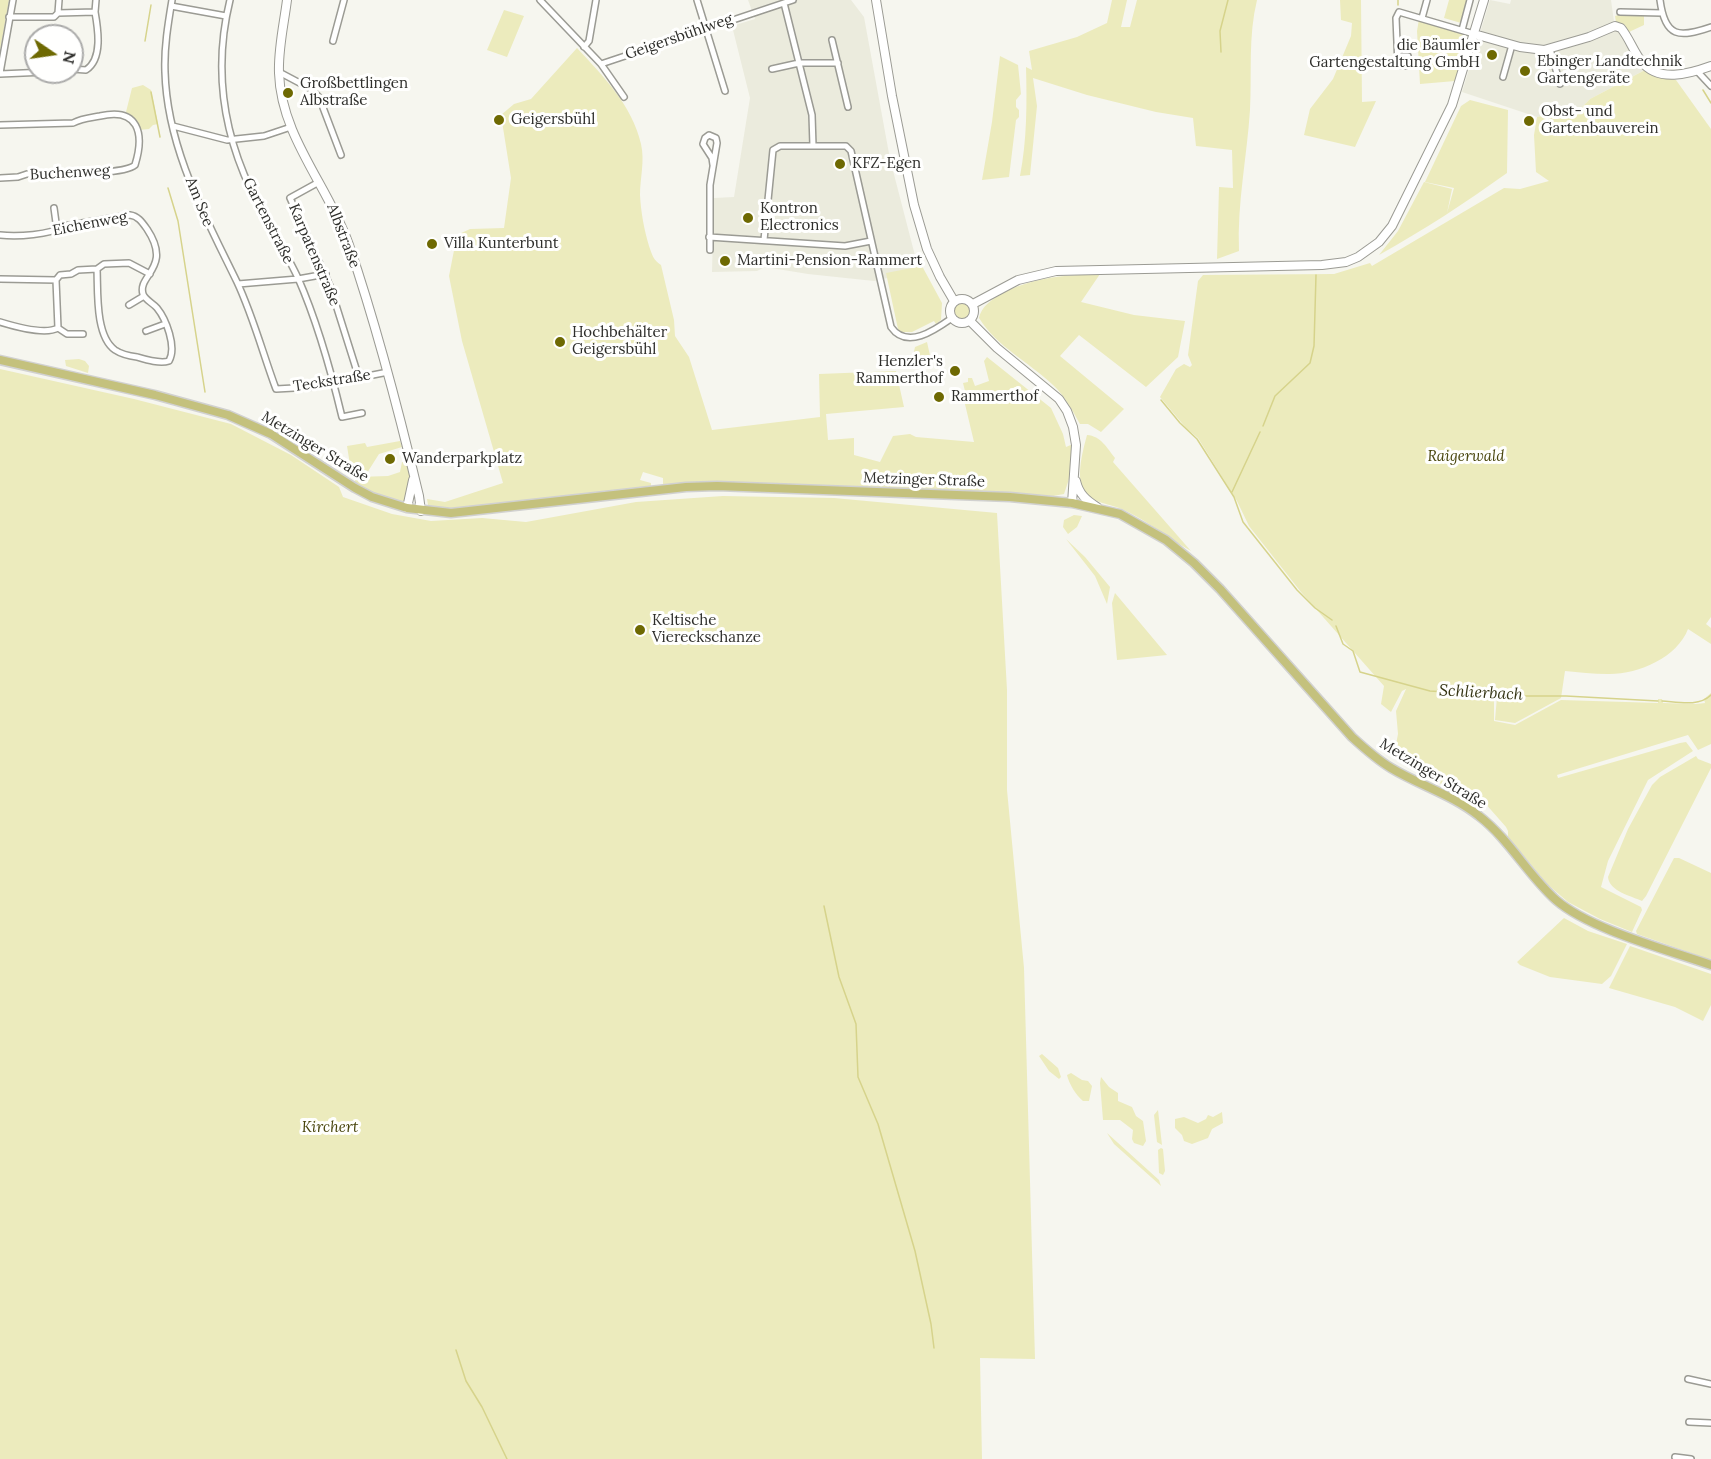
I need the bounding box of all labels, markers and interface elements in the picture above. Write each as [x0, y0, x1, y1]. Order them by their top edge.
street label: Geigersbühlweg [623, 10, 735, 64]
north arrow [24, 24, 84, 84]
place label: die Bäumler Gartengestaltung GmbH [1309, 37, 1480, 72]
marker: die Bäumler Gartengestaltung GmbH [1485, 48, 1499, 62]
text: N [58, 49, 81, 66]
place label: Ebinger Landtechnik Gartengeräte [1537, 53, 1682, 88]
marker: Ebinger Landtechnik Gartengeräte [1518, 64, 1532, 78]
place label: Großbettlingen Albstraße [300, 75, 408, 110]
marker: Großbettlingen Albstraße [281, 86, 295, 100]
place label: Obst- und Gartenbauverein [1541, 103, 1659, 138]
place label: Geigersbühl [511, 111, 595, 129]
marker: Geigersbühl [492, 113, 506, 127]
marker: Obst- und Gartenbauverein [1522, 114, 1536, 128]
place label: KFZ-Egen [852, 155, 921, 173]
marker: KFZ-Egen [833, 157, 847, 171]
street label: Buchenweg [29, 162, 111, 184]
street label: Am See [181, 175, 217, 229]
street label: Gartenstraße [239, 175, 297, 267]
place label: Kontron Electronics [760, 200, 839, 235]
street label: Karpatenstraße [284, 201, 344, 309]
street label: Albstraße [323, 201, 363, 271]
street label: Eichenweg [51, 208, 129, 240]
marker: Kontron Electronics [741, 211, 755, 225]
place label: Villa Kunterbunt [444, 235, 558, 253]
marker: Villa Kunterbunt [425, 237, 439, 251]
place label: Martini-Pension-Rammert [737, 252, 922, 270]
marker: Martini-Pension-Rammert [718, 254, 732, 268]
place label: Hochbehälter Geigersbühl [572, 324, 667, 359]
marker: Hochbehälter Geigersbühl [553, 335, 567, 349]
place label: Henzler's Rammerthof [856, 353, 943, 388]
marker: Henzler's Rammerthof [948, 364, 962, 378]
street label: Teckstraße [292, 366, 372, 396]
place label: Rammerthof [951, 388, 1038, 406]
marker: Rammerthof [932, 390, 946, 404]
street label: Metzinger Straße [258, 408, 372, 486]
park label: Raigerwald [1427, 448, 1505, 466]
place label: Wanderparkplatz [402, 450, 522, 468]
marker: Wanderparkplatz [383, 452, 397, 466]
street label: Metzinger Straße [863, 469, 985, 491]
place label: Keltische Viereckschanze [652, 612, 761, 647]
marker: Keltische Viereckschanze [633, 623, 647, 637]
water label: Schlierbach [1439, 681, 1523, 705]
street label: Metzinger Straße [1376, 735, 1490, 813]
park label: Kirchert [302, 1119, 358, 1137]

